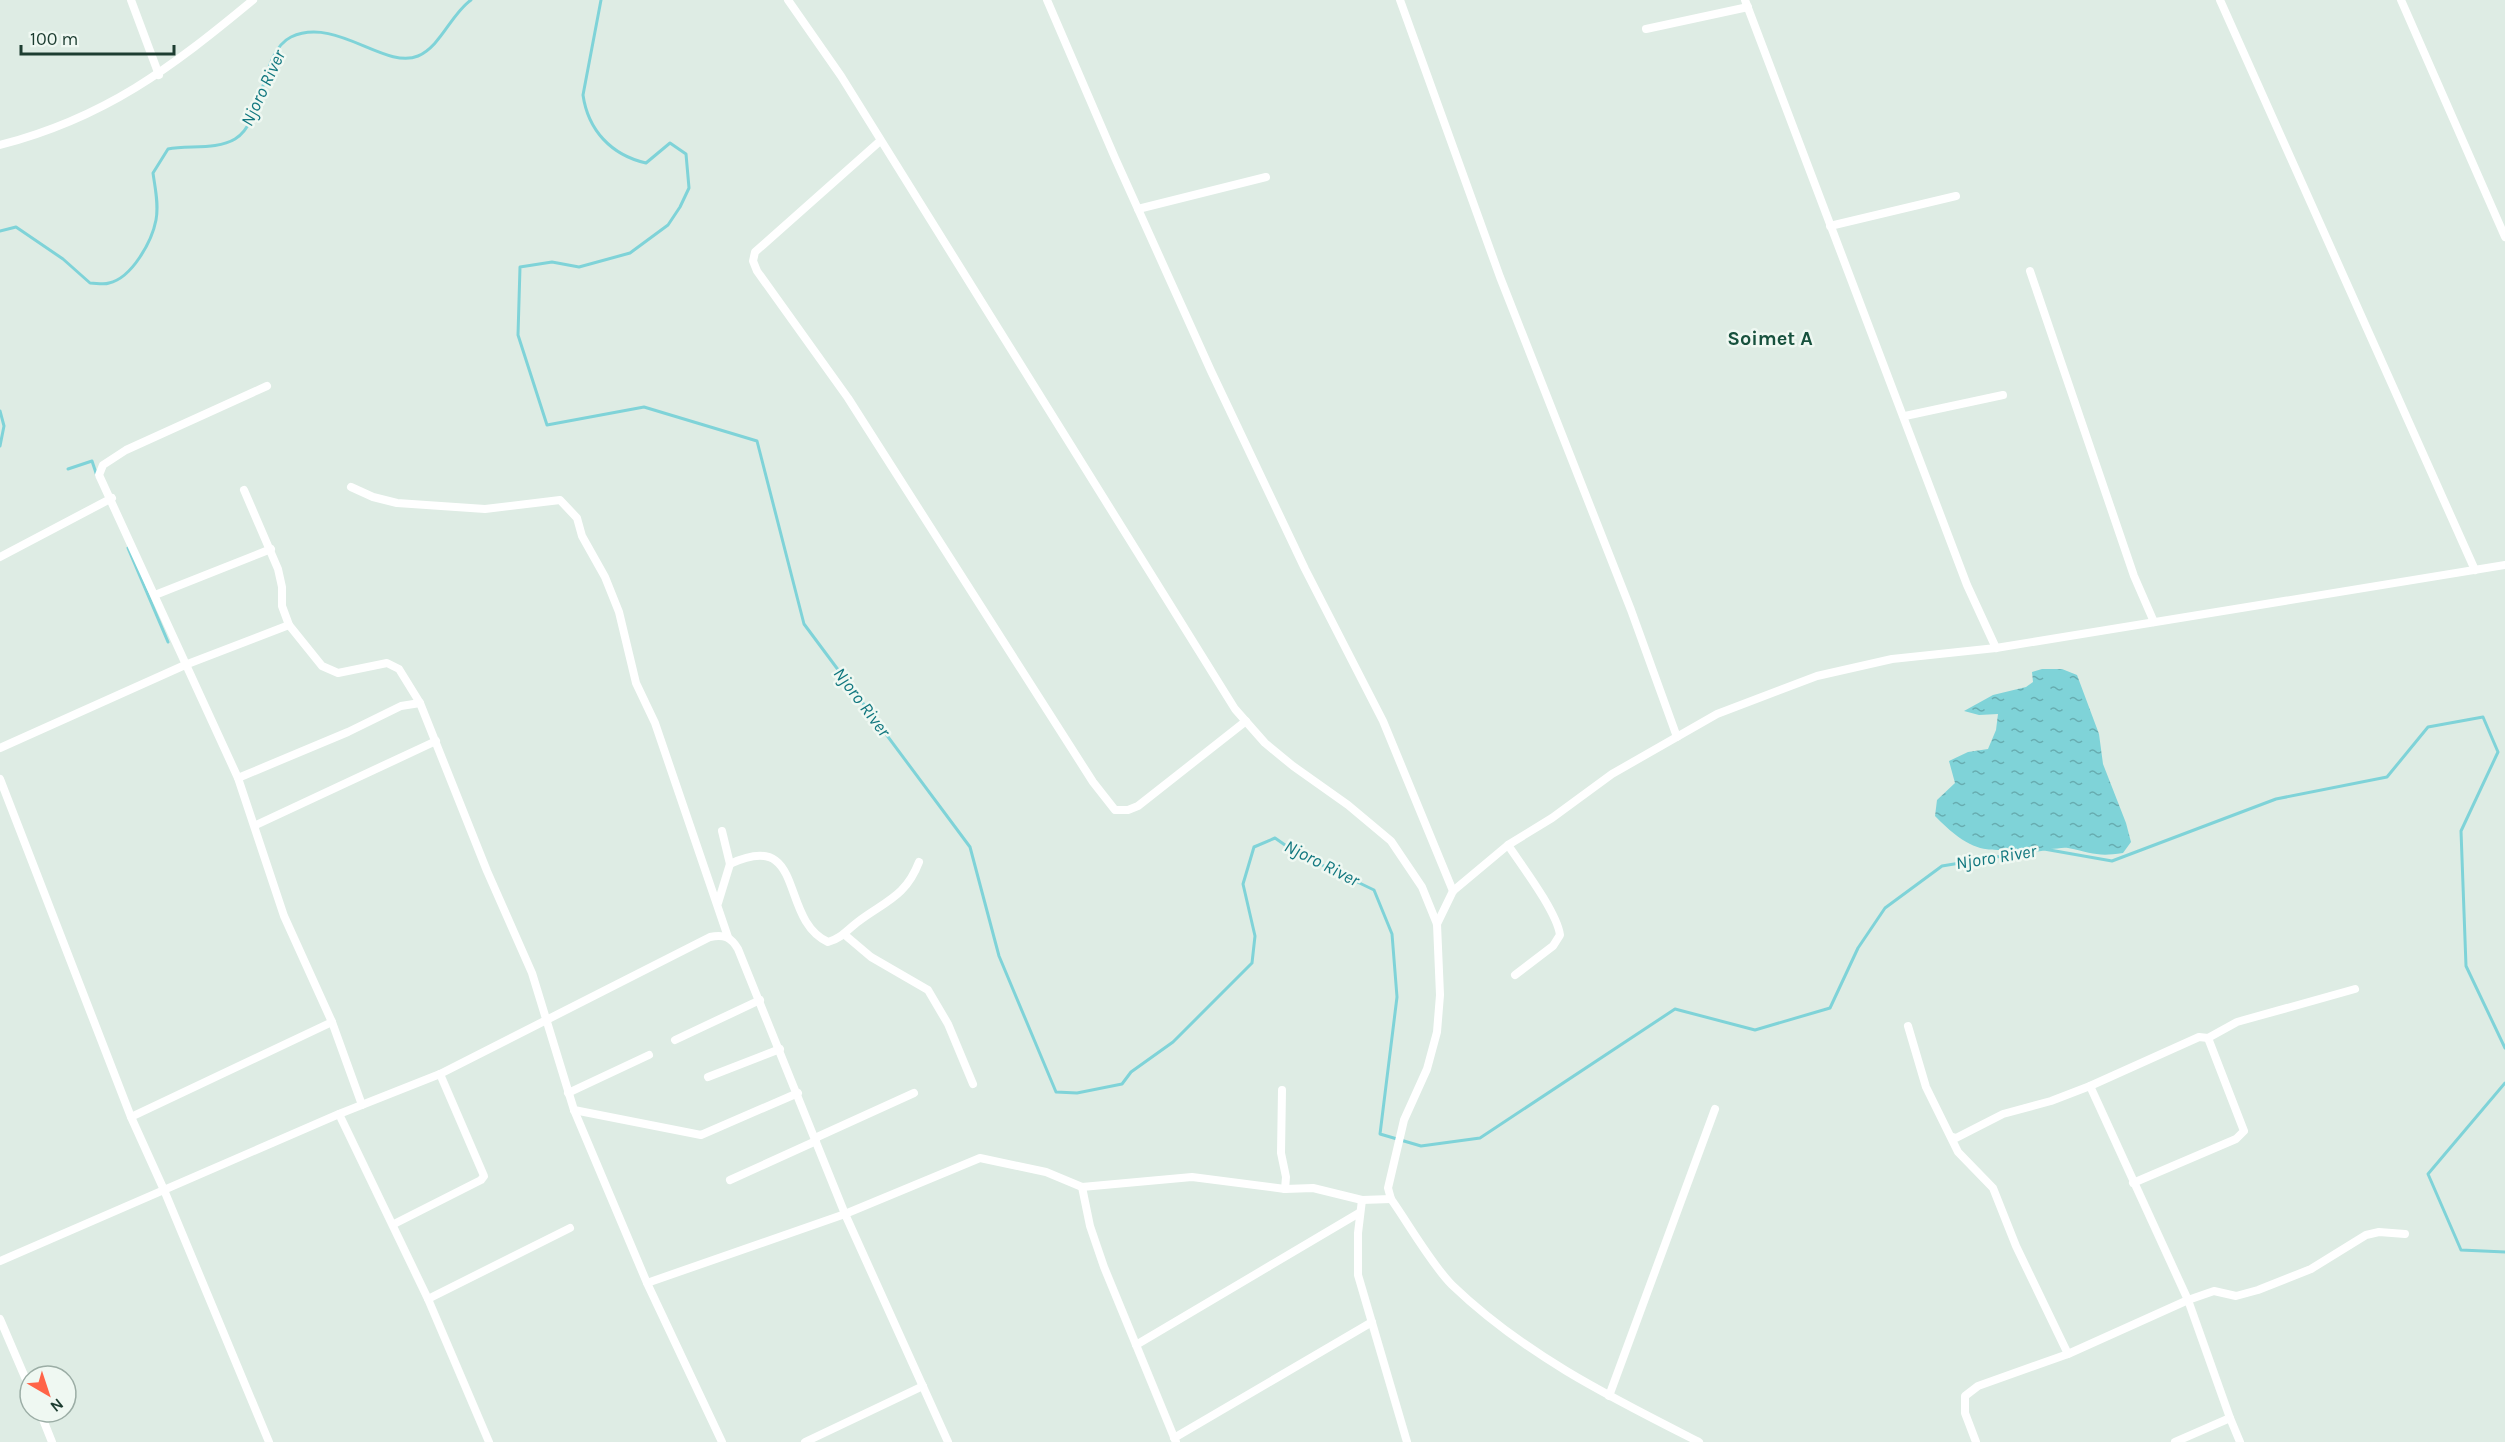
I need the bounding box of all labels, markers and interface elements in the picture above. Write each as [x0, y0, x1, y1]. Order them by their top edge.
scale bar [21, 18, 174, 56]
text: 100 m [30, 28, 78, 50]
water label: Njoro River [236, 46, 291, 130]
district label: Soimet A [1727, 327, 1813, 350]
water label: Njoro River [829, 663, 896, 742]
water label: Njoro River [1281, 835, 1364, 892]
water label: Njoro River [1954, 840, 2039, 874]
north arrow [18, 1364, 78, 1424]
text: N [47, 1394, 68, 1416]

